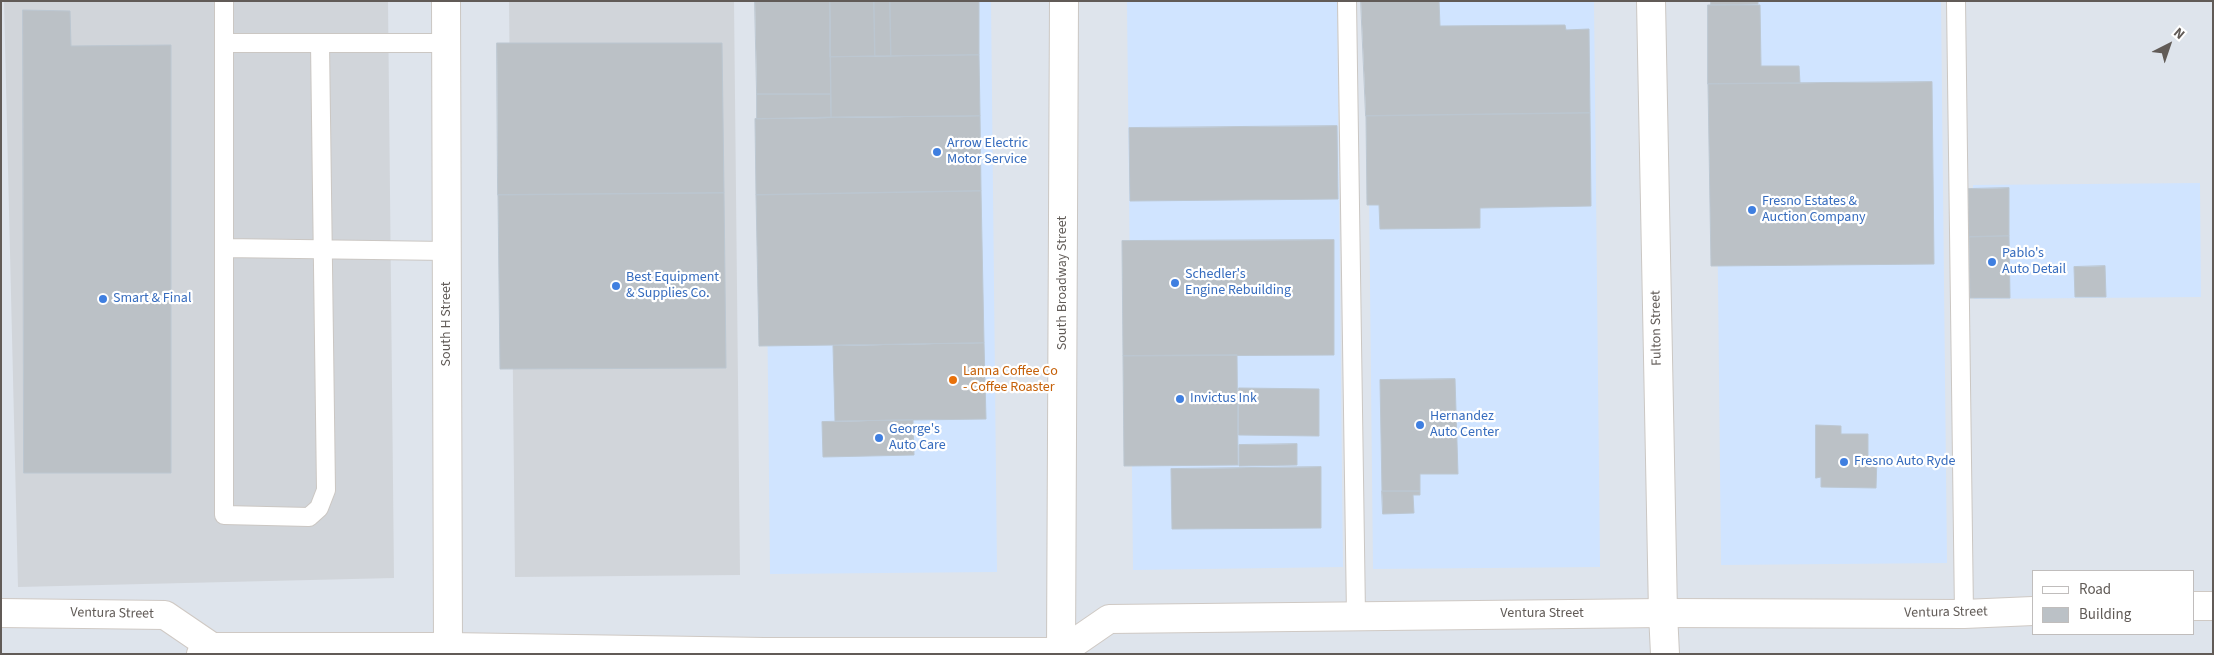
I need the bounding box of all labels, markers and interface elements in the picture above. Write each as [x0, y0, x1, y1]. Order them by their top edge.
north arrow [2144, 20, 2194, 70]
text: N [2169, 23, 2189, 44]
place label: Arrow Electric Motor Service [947, 136, 1028, 168]
marker: Arrow Electric Motor Service [931, 146, 943, 158]
place label: Fresno Estates & Auction Company [1762, 194, 1866, 226]
marker: Fresno Estates & Auction Company [1746, 204, 1758, 216]
street label: South Broadway Street [1055, 216, 1071, 350]
place label: Pablo's Auto Detail [2002, 246, 2066, 278]
marker: Pablo's Auto Detail [1986, 256, 1998, 268]
place label: Schedler's Engine Rebuilding [1185, 267, 1291, 300]
place label: Best Equipment & Supplies Co. [626, 270, 719, 302]
marker: Schedler's Engine Rebuilding [1169, 277, 1181, 289]
marker: Best Equipment & Supplies Co. [610, 280, 622, 292]
street label: South H Street [439, 282, 455, 366]
street label: Fulton Street [1648, 290, 1666, 366]
place label: Smart & Final [113, 291, 191, 307]
marker: Smart & Final [97, 293, 109, 305]
place label: Lanna Coffee Co - Coffee Roaster [963, 364, 1058, 397]
marker: Lanna Coffee Co - Coffee Roaster [947, 374, 959, 386]
place label: Invictus Ink [1190, 391, 1257, 407]
marker: Invictus Ink [1174, 393, 1186, 405]
place label: Hernandez Auto Center [1430, 409, 1499, 442]
marker: Hernandez Auto Center [1414, 419, 1426, 431]
place label: George's Auto Care [889, 422, 946, 454]
marker: George's Auto Care [873, 432, 885, 444]
place label: Fresno Auto Ryde [1854, 454, 1955, 470]
marker: Fresno Auto Ryde [1838, 456, 1850, 468]
legend [2032, 570, 2194, 635]
text: Road [2079, 579, 2111, 600]
street label: Ventura Street [1904, 604, 1988, 622]
text: Building [2079, 604, 2131, 625]
street label: Ventura Street [70, 605, 154, 623]
street label: Ventura Street [1500, 606, 1584, 622]

